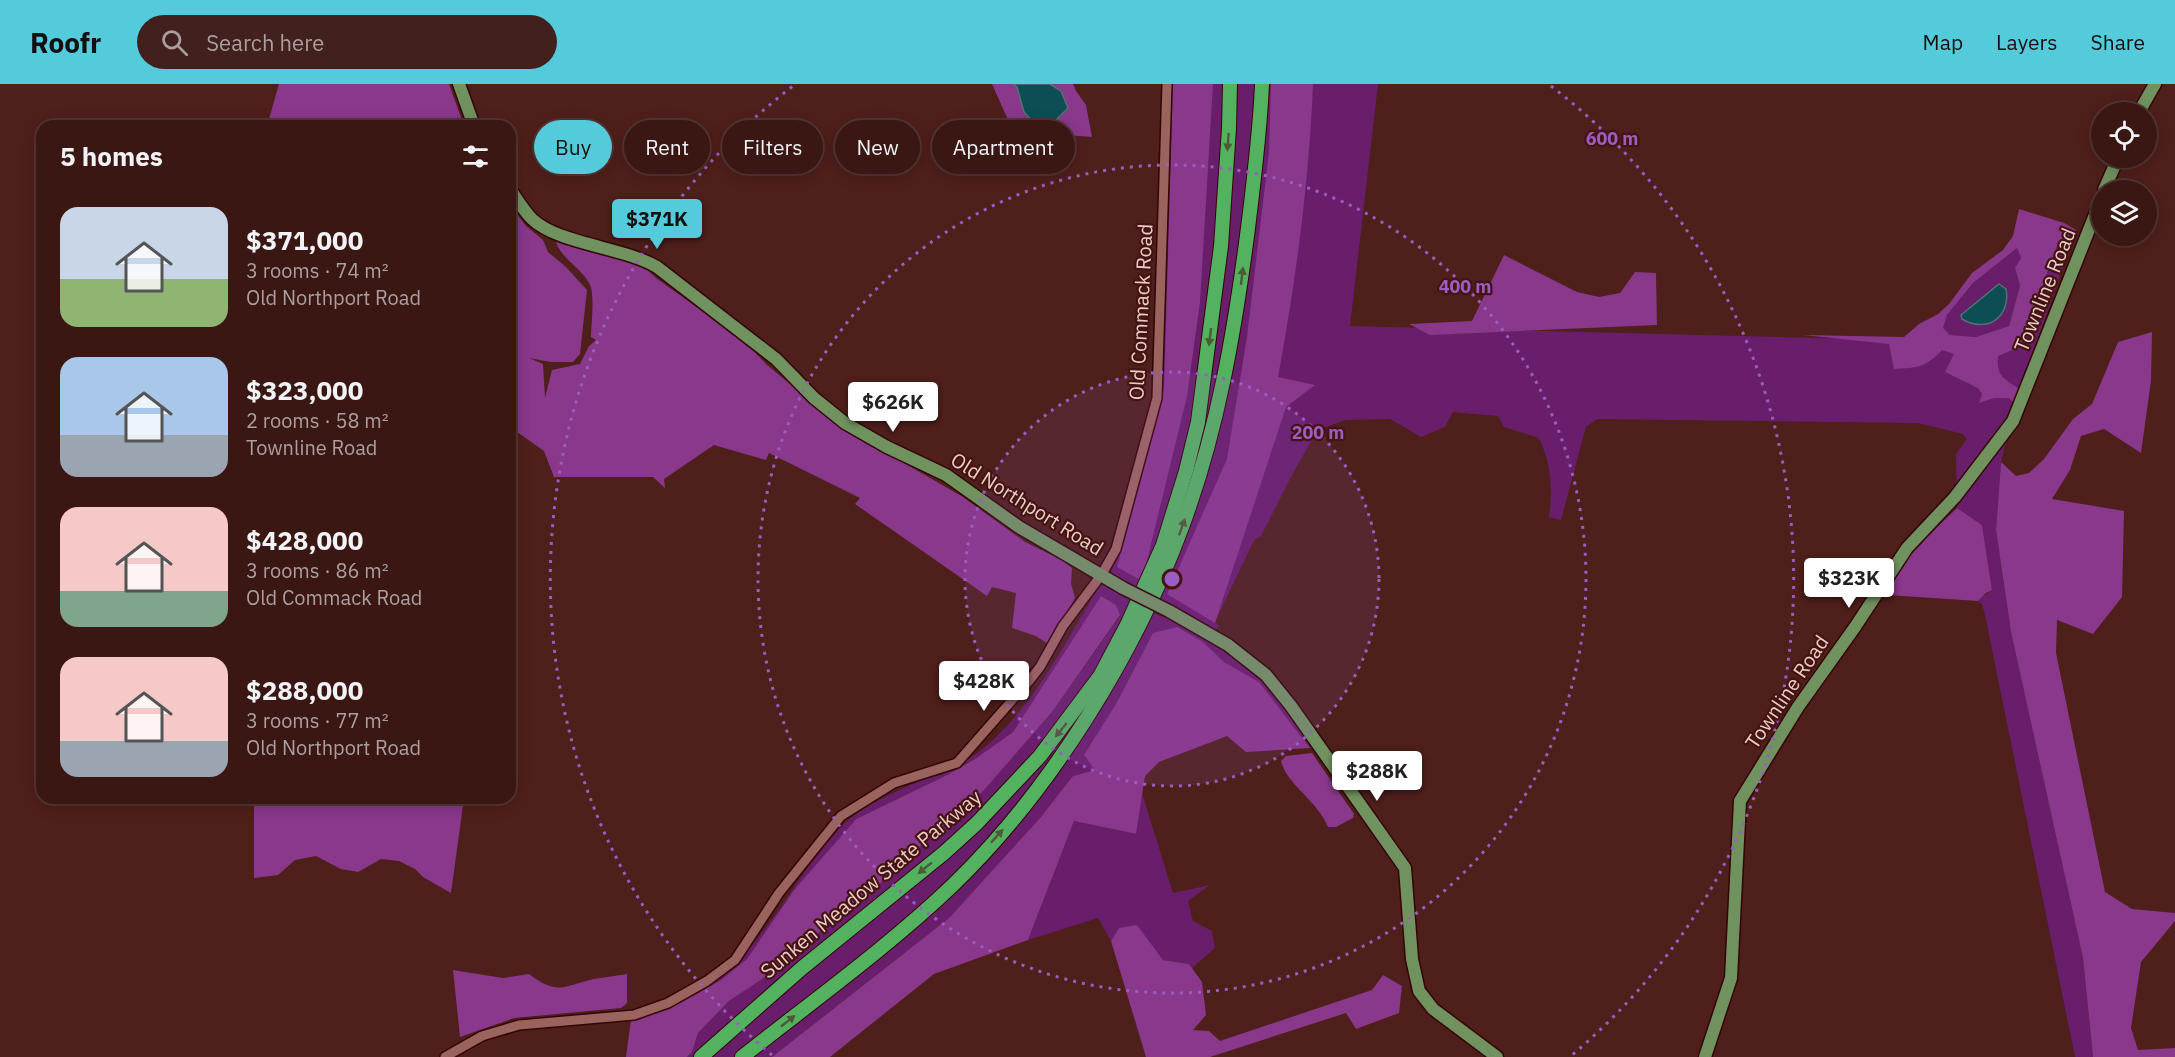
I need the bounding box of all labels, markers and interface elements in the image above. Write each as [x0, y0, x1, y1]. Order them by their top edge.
search box [137, 15, 557, 69]
text: Roofr [30, 24, 101, 61]
icon: search [158, 26, 191, 59]
text: Search here [206, 28, 324, 57]
text: Map [1923, 28, 1963, 56]
text: Layers [1996, 28, 2058, 56]
text: Share [2091, 28, 2145, 56]
map controls [2091, 102, 2157, 246]
button: locate [2091, 102, 2157, 168]
chip: Buy [534, 120, 612, 174]
chip: Rent [624, 120, 710, 174]
chip: Filters [722, 120, 823, 174]
chip: New [835, 120, 920, 174]
chip: Apartment [932, 120, 1075, 174]
text: 600 m [1586, 127, 1638, 150]
one-way arrow [1224, 133, 1233, 152]
text: 5 homes [60, 139, 163, 173]
icon: filters [459, 140, 492, 173]
button: layers [2091, 180, 2157, 246]
pin: $371K [615, 199, 699, 250]
text: $371K [626, 205, 688, 232]
text: $371,000 [246, 223, 363, 257]
street label: Old Commack Road [1122, 223, 1159, 401]
street label: Townline Road [2007, 224, 2082, 356]
icon: home [108, 231, 180, 303]
text: 3 rooms · 74 m² [246, 257, 389, 284]
one-way arrow [1237, 267, 1246, 286]
text: 400 m [1439, 275, 1491, 298]
text: Old Northport Road [246, 284, 421, 311]
one-way arrow [1205, 327, 1215, 346]
text: $323,000 [246, 373, 363, 407]
icon: home [108, 381, 180, 453]
pin: $626K [851, 382, 935, 433]
text: $626K [862, 388, 924, 415]
text: 2 rooms · 58 m² [246, 407, 389, 434]
text: 200 m [1292, 421, 1344, 444]
text: Townline Road [246, 434, 377, 461]
street label: Old Northport Road [946, 446, 1109, 561]
one-way arrow [1177, 518, 1187, 536]
text: $428,000 [246, 523, 363, 557]
icon: home [108, 531, 180, 603]
text: 3 rooms · 86 m² [246, 557, 389, 584]
pin: $323K [1807, 558, 1891, 609]
text: $323K [1818, 564, 1880, 591]
centre of rings [1162, 569, 1182, 589]
text: Old Commack Road [246, 584, 422, 611]
street label: Townline Road [1739, 630, 1835, 754]
pin: $428K [942, 661, 1026, 712]
text: $428K [953, 667, 1015, 694]
text: $288,000 [246, 673, 363, 707]
icon: home [108, 681, 180, 753]
text: 3 rooms · 77 m² [246, 707, 389, 734]
one-way arrow [1056, 722, 1068, 737]
text: Old Northport Road [246, 734, 421, 761]
pin: $288K [1335, 751, 1419, 802]
text: $288K [1346, 757, 1408, 784]
street label: Sunken Meadow State Parkway [755, 783, 987, 984]
one-way arrow [990, 829, 1003, 844]
one-way arrow [917, 862, 933, 875]
one-way arrow [781, 1015, 796, 1027]

